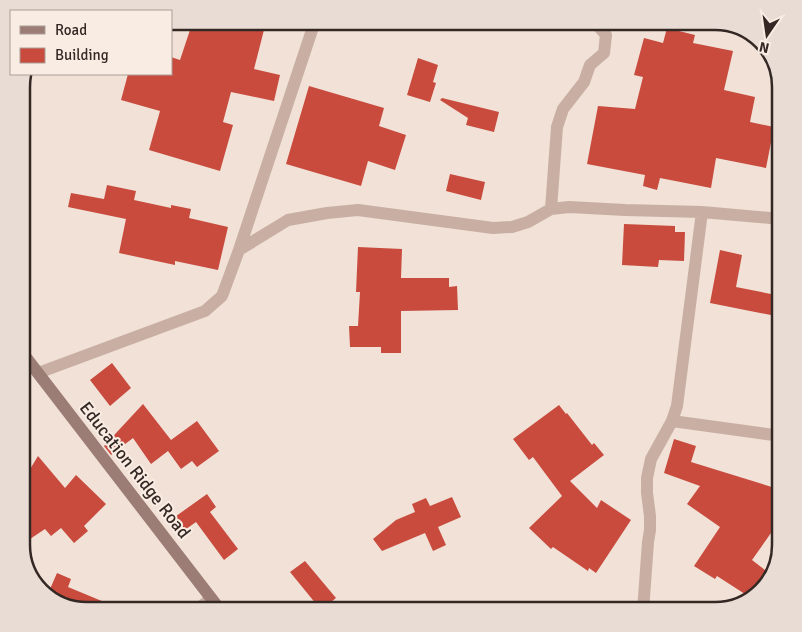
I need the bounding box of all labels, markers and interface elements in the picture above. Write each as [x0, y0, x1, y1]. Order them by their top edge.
legend [10, 10, 172, 75]
north arrow [742, 10, 792, 60]
text: Road [55, 21, 87, 39]
text: N [758, 38, 771, 57]
text: Building [55, 46, 109, 64]
street label: Education Ridge Road [75, 397, 195, 543]

